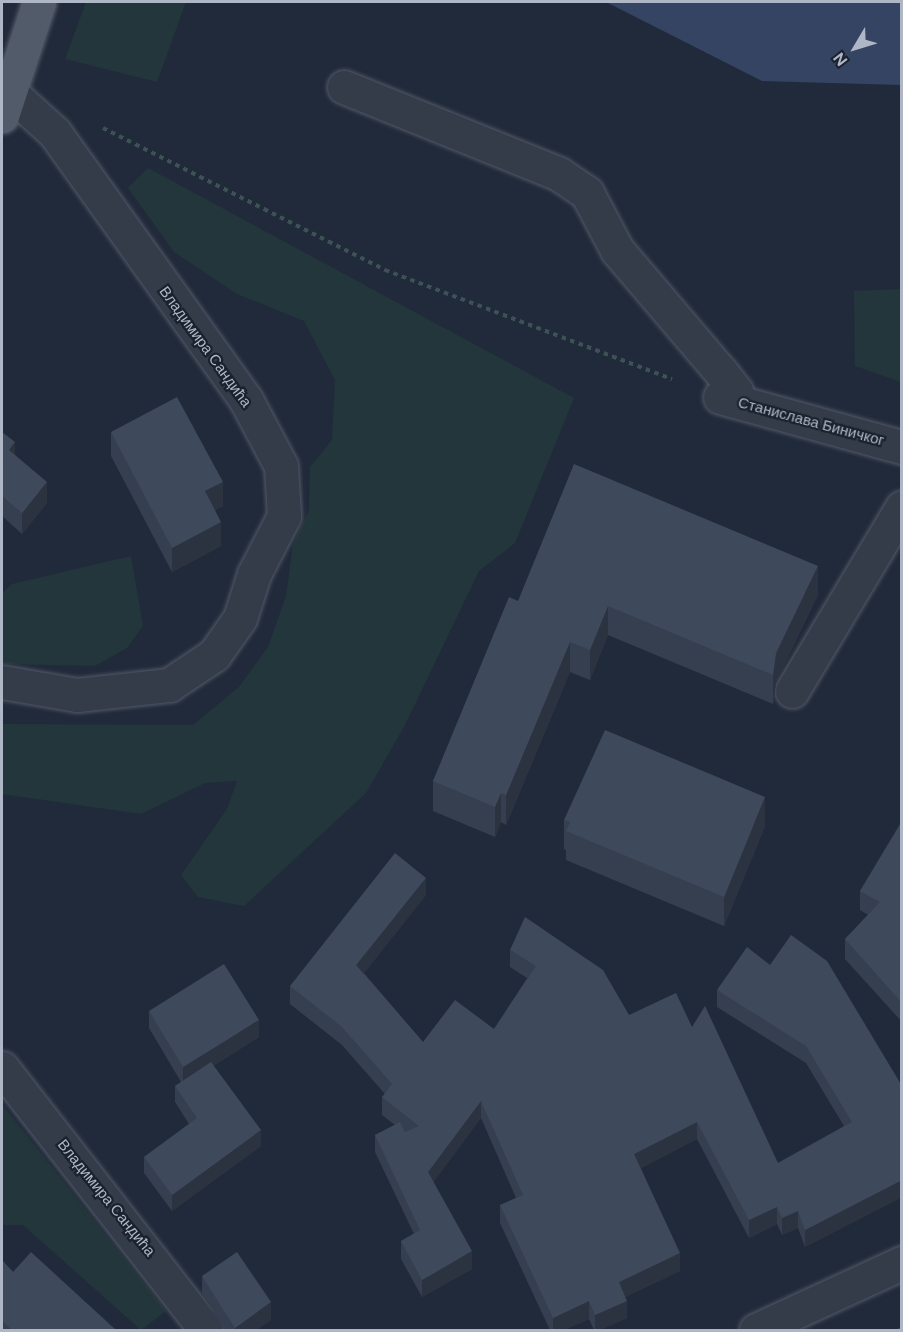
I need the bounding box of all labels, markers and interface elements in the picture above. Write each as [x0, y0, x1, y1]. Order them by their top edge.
north arrow [825, 18, 885, 78]
text: N [829, 48, 852, 70]
street label: Владимира Сандића [155, 283, 255, 411]
street label: Станислава Биничког [736, 394, 886, 450]
street label: Владимира Сандића [53, 1136, 159, 1260]

